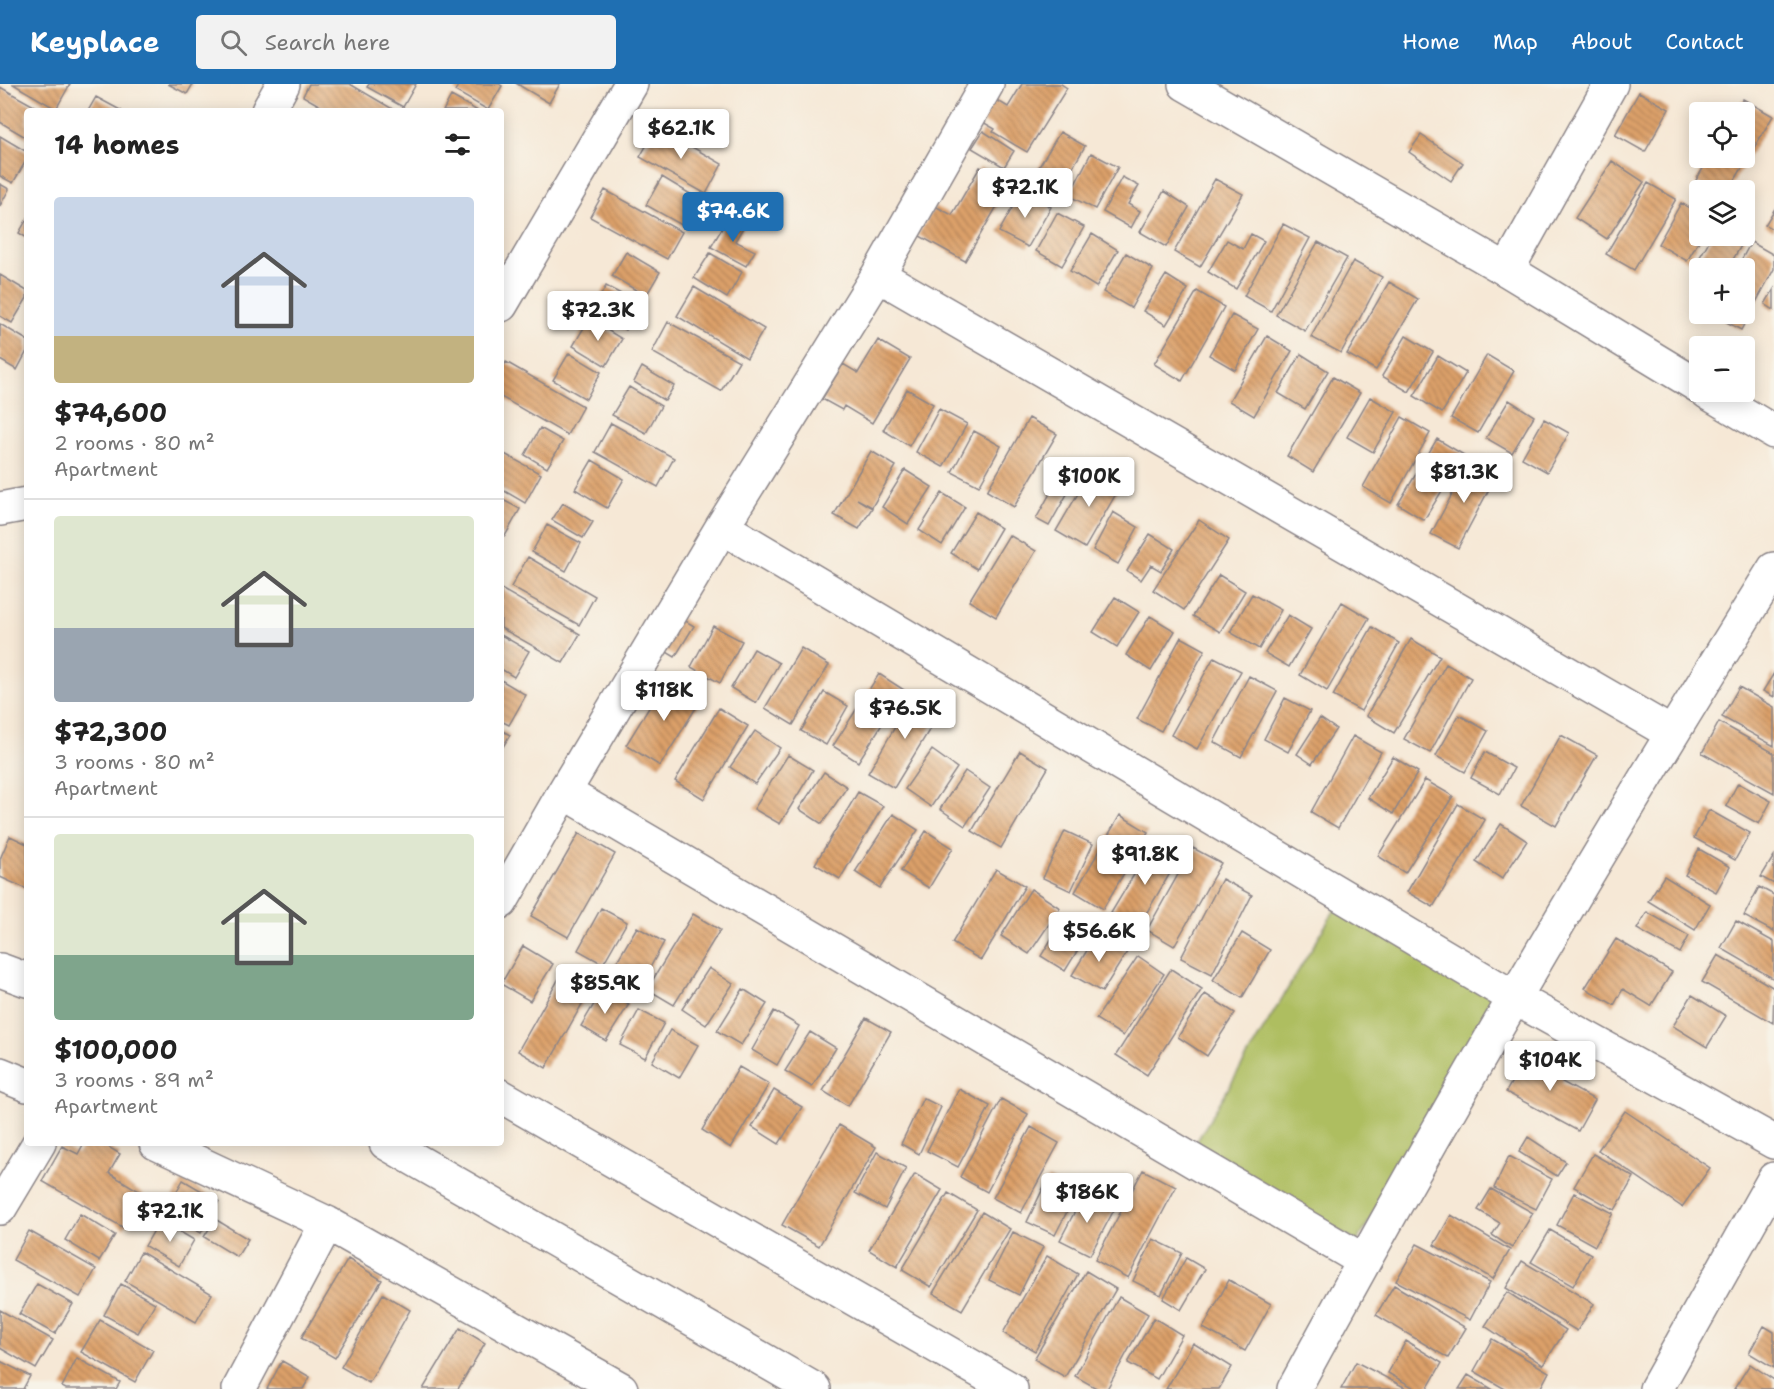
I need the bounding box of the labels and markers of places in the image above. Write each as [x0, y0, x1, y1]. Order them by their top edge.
pin: $62.1K [632, 109, 730, 160]
pin: $72.1K [976, 168, 1074, 219]
pin: $74.6K [684, 192, 782, 243]
pin: $72.3K [549, 291, 647, 342]
pin: $81.3K [1415, 453, 1513, 504]
pin: $100K [1047, 457, 1131, 508]
pin: $118K [622, 671, 706, 722]
pin: $76.5K [856, 689, 954, 740]
pin: $91.8K [1096, 835, 1194, 886]
pin: $56.6K [1050, 912, 1148, 963]
pin: $85.9K [556, 964, 654, 1015]
pin: $104K [1508, 1041, 1592, 1092]
pin: $186K [1045, 1173, 1129, 1224]
pin: $72.1K [121, 1192, 219, 1243]

